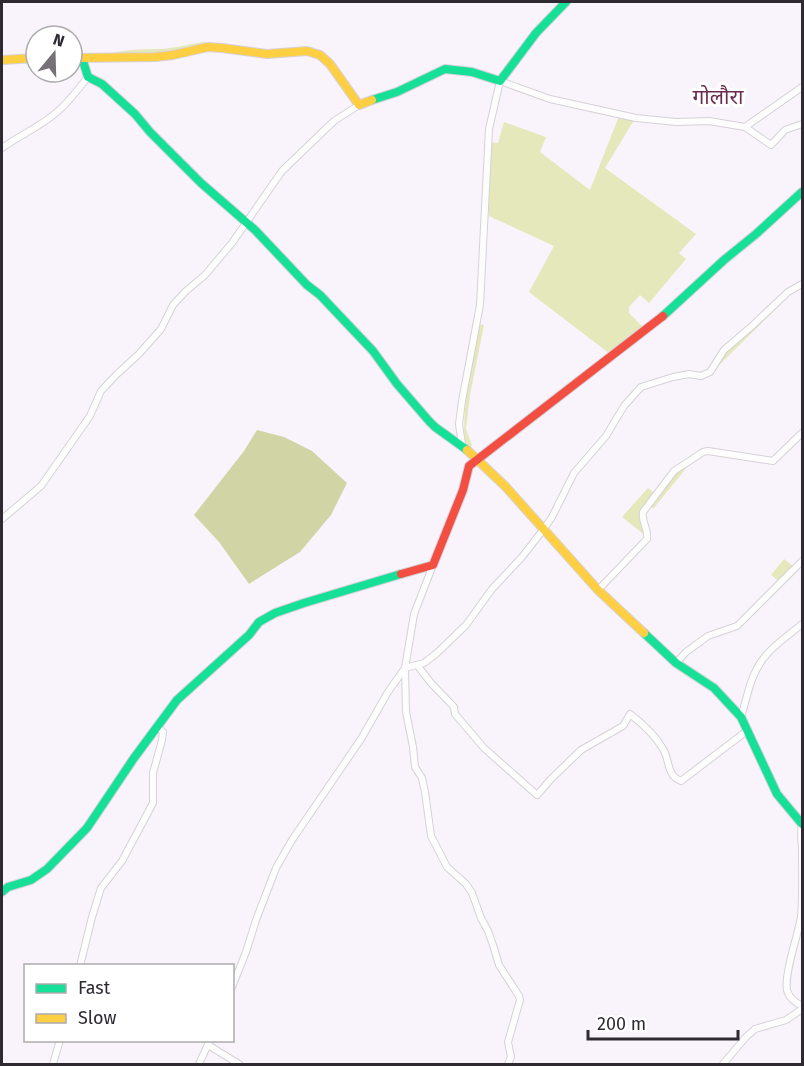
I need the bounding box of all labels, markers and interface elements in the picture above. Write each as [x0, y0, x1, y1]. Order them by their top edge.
north arrow [24, 24, 84, 84]
text: N [51, 30, 67, 51]
district label: गोलौरा [693, 84, 744, 110]
legend [24, 964, 234, 1042]
text: Fast [78, 977, 111, 999]
scale bar [588, 1003, 738, 1041]
text: Slow [78, 1007, 117, 1029]
text: 200 m [597, 1013, 646, 1035]

